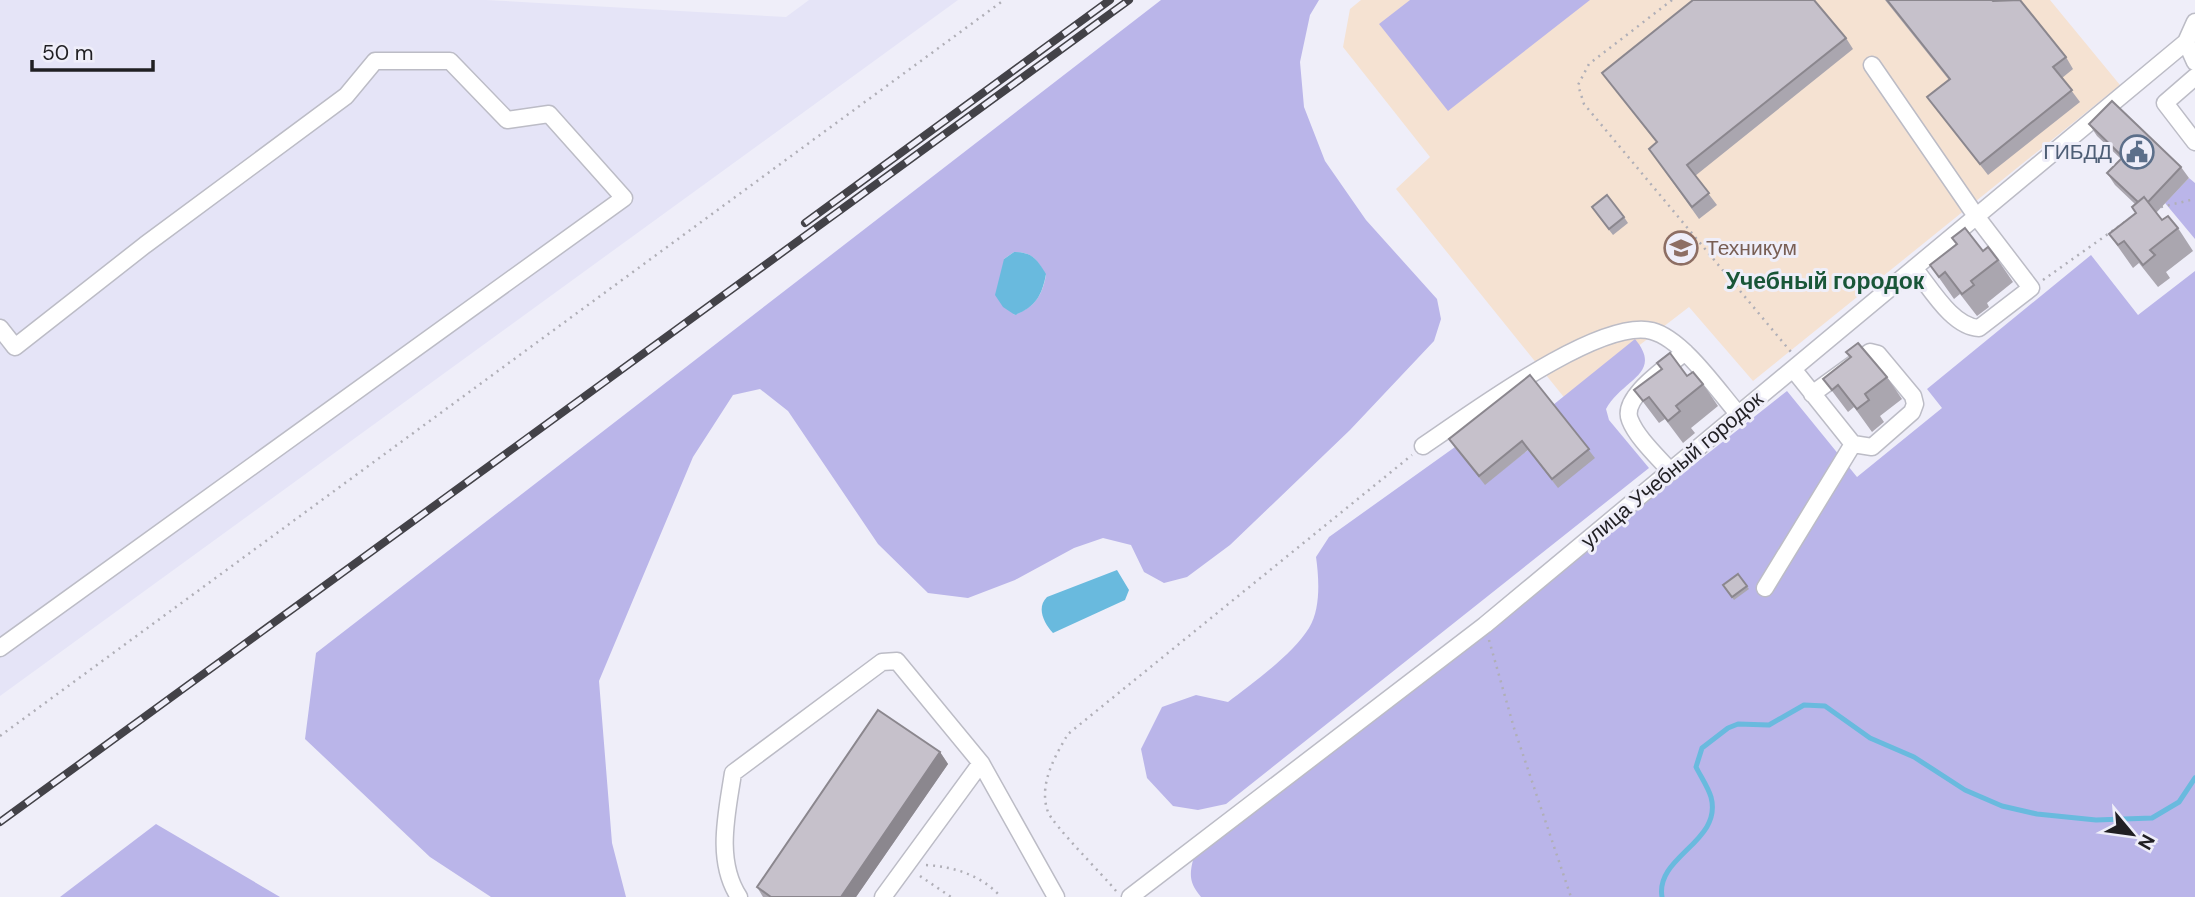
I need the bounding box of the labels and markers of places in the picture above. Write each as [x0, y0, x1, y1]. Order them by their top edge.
public building icon: ГИБДД [2118, 133, 2156, 171]
place label: ГИБДД [2043, 138, 2112, 166]
school or university icon: Техникум [1662, 229, 1700, 267]
place label: Техникум [1706, 234, 1797, 262]

